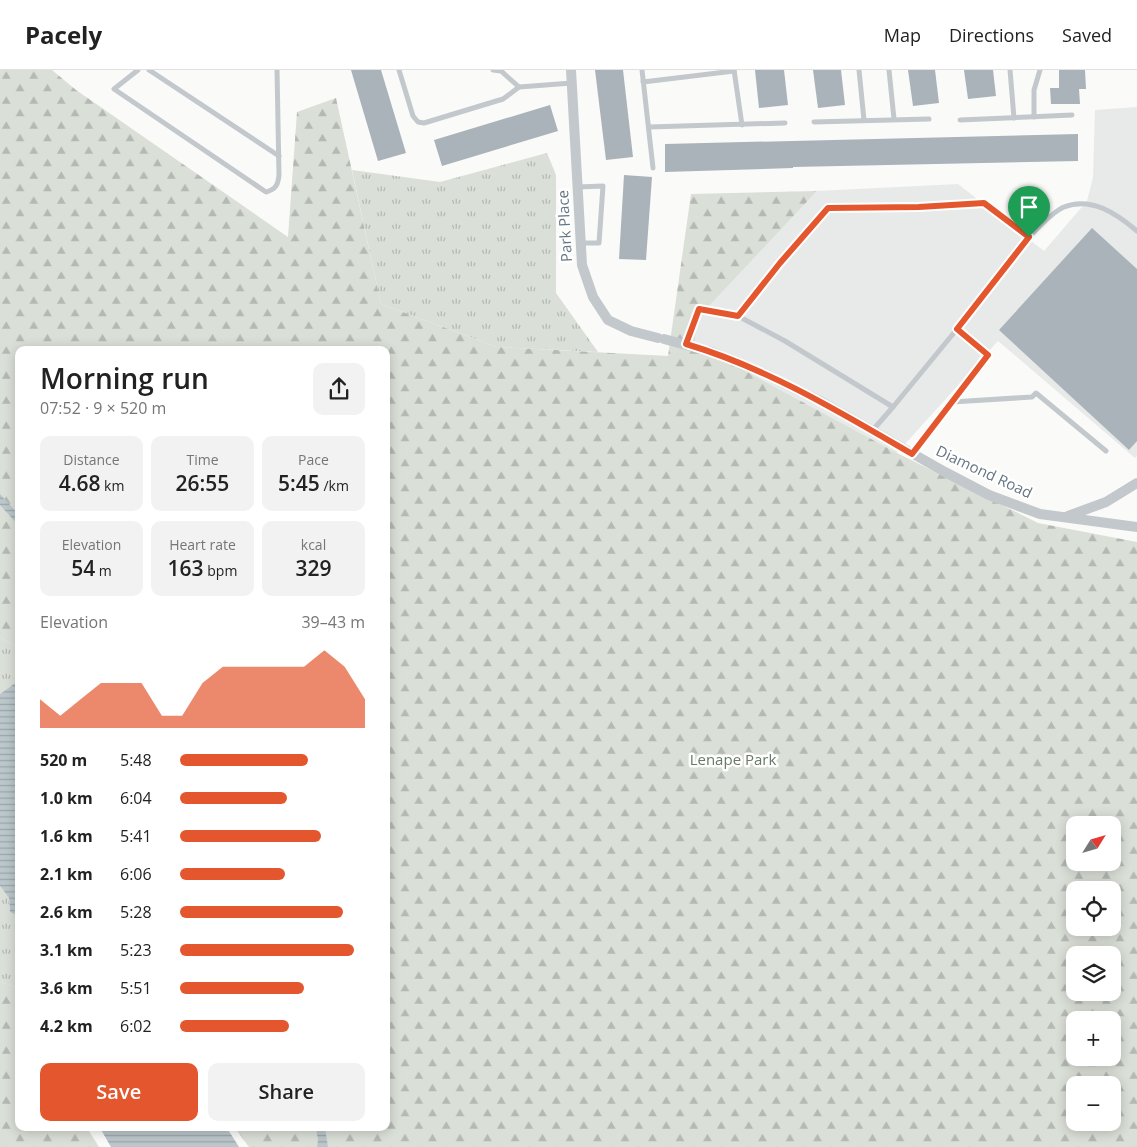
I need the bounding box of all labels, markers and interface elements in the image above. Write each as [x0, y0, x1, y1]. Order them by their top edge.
text: Pacely [25, 18, 102, 51]
text: Map [884, 23, 921, 47]
text: Directions [949, 23, 1034, 47]
text: Saved [1062, 23, 1112, 47]
pin [1008, 186, 1050, 237]
street label: Park Place [552, 190, 576, 263]
icon: arrive [1015, 193, 1043, 221]
text: Morning run [40, 359, 209, 397]
button: share [313, 363, 365, 415]
text: 07:52 · 9 × 520 m [40, 397, 166, 419]
street label: Diamond Road [933, 440, 1036, 502]
text: Distance [63, 450, 120, 469]
text: Time [186, 450, 219, 469]
text: Pace [298, 450, 329, 469]
text: 4.68 [59, 469, 100, 497]
text: 26:55 [176, 469, 229, 497]
text: 5:45 [278, 469, 320, 497]
text: km [100, 476, 124, 495]
text: /km [320, 476, 349, 495]
text: Elevation [62, 535, 121, 554]
text: Heart rate [169, 535, 236, 554]
text: kcal [301, 535, 326, 554]
text: 54 [71, 554, 95, 582]
text: 163 [168, 554, 204, 582]
text: 329 [295, 554, 332, 582]
text: m [95, 561, 112, 580]
text: bpm [204, 561, 237, 580]
text: Elevation [40, 611, 108, 633]
text: 39–43 m [301, 611, 365, 633]
text: 520 m [40, 749, 87, 771]
text: 5:48 [120, 749, 152, 771]
park label: Lenape Park [690, 749, 776, 769]
text: 1.0 km [40, 787, 93, 809]
text: 6:04 [120, 787, 152, 809]
north arrow [1066, 816, 1121, 871]
map controls [1066, 816, 1121, 1131]
text: 1.6 km [40, 825, 93, 847]
text: 5:41 [120, 825, 152, 847]
text: 2.1 km [40, 863, 93, 885]
text: 6:06 [120, 863, 152, 885]
button: locate [1066, 881, 1121, 936]
text: 2.6 km [40, 901, 93, 923]
text: 5:28 [120, 901, 152, 923]
text: 3.1 km [40, 939, 93, 961]
text: 5:23 [120, 939, 152, 961]
button: layers [1066, 946, 1121, 1001]
text: 3.6 km [40, 977, 93, 999]
text: 5:51 [120, 977, 152, 999]
button: + [1066, 1011, 1121, 1066]
text: 4.2 km [40, 1015, 93, 1037]
text: 6:02 [120, 1015, 152, 1037]
button: Save [40, 1063, 198, 1121]
button: Share [208, 1063, 365, 1121]
button: − [1066, 1076, 1121, 1131]

